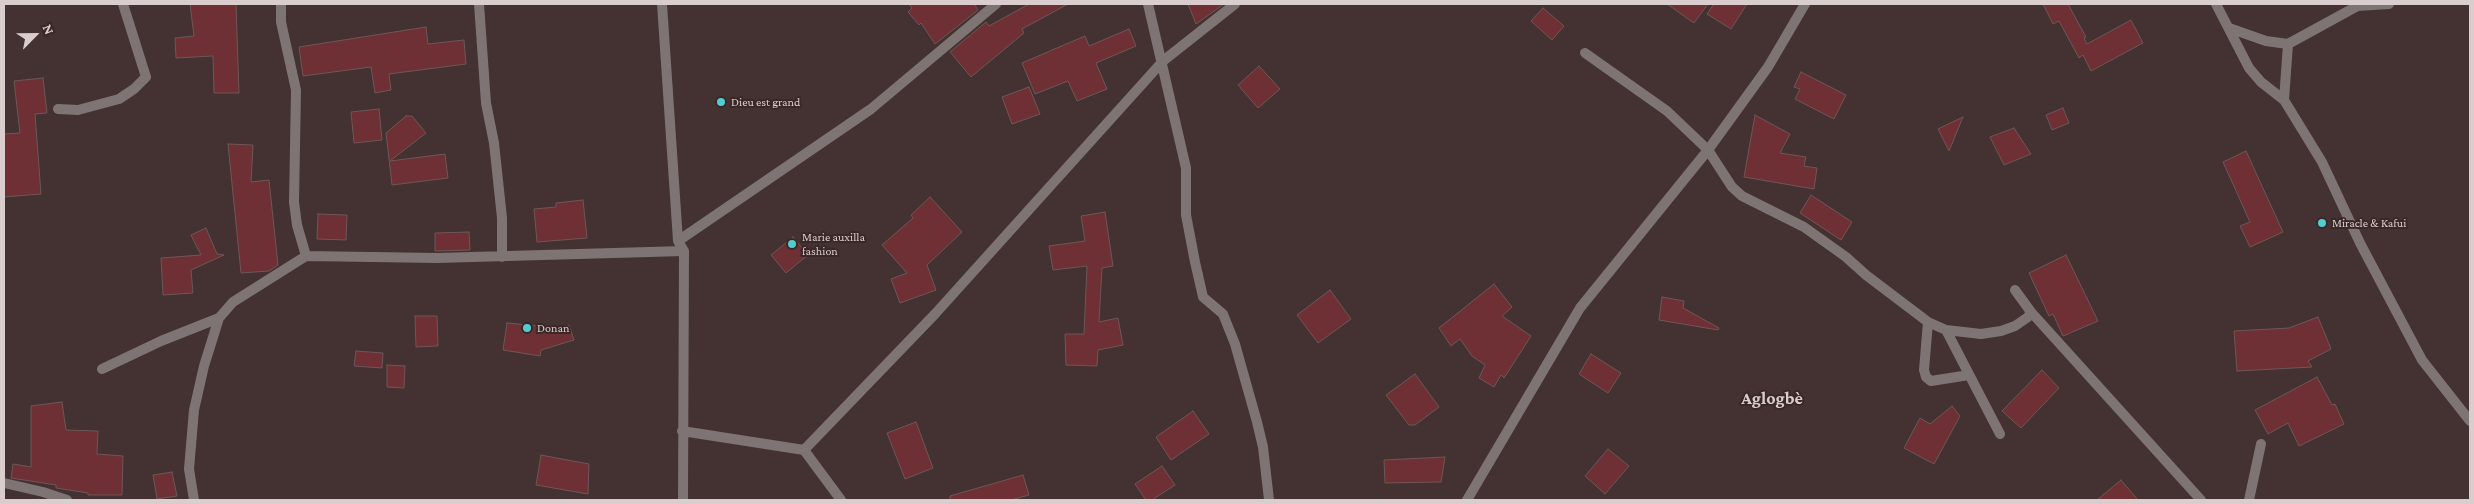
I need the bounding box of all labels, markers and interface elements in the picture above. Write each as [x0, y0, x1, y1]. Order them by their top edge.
north arrow [10, 10, 60, 60]
text: N [40, 22, 58, 37]
place label: Dieu est grand [731, 95, 800, 109]
marker: Dieu est grand [715, 96, 727, 108]
place label: Miracle & Kafui [2332, 216, 2406, 230]
marker: Miracle & Kafui [2316, 217, 2328, 229]
place label: Marie auxilla fashion [802, 230, 865, 258]
marker: Marie auxilla fashion [786, 238, 798, 250]
place label: Donan [537, 321, 569, 335]
marker: Donan [521, 322, 533, 334]
district label: Aglogbè [1741, 387, 1803, 409]

